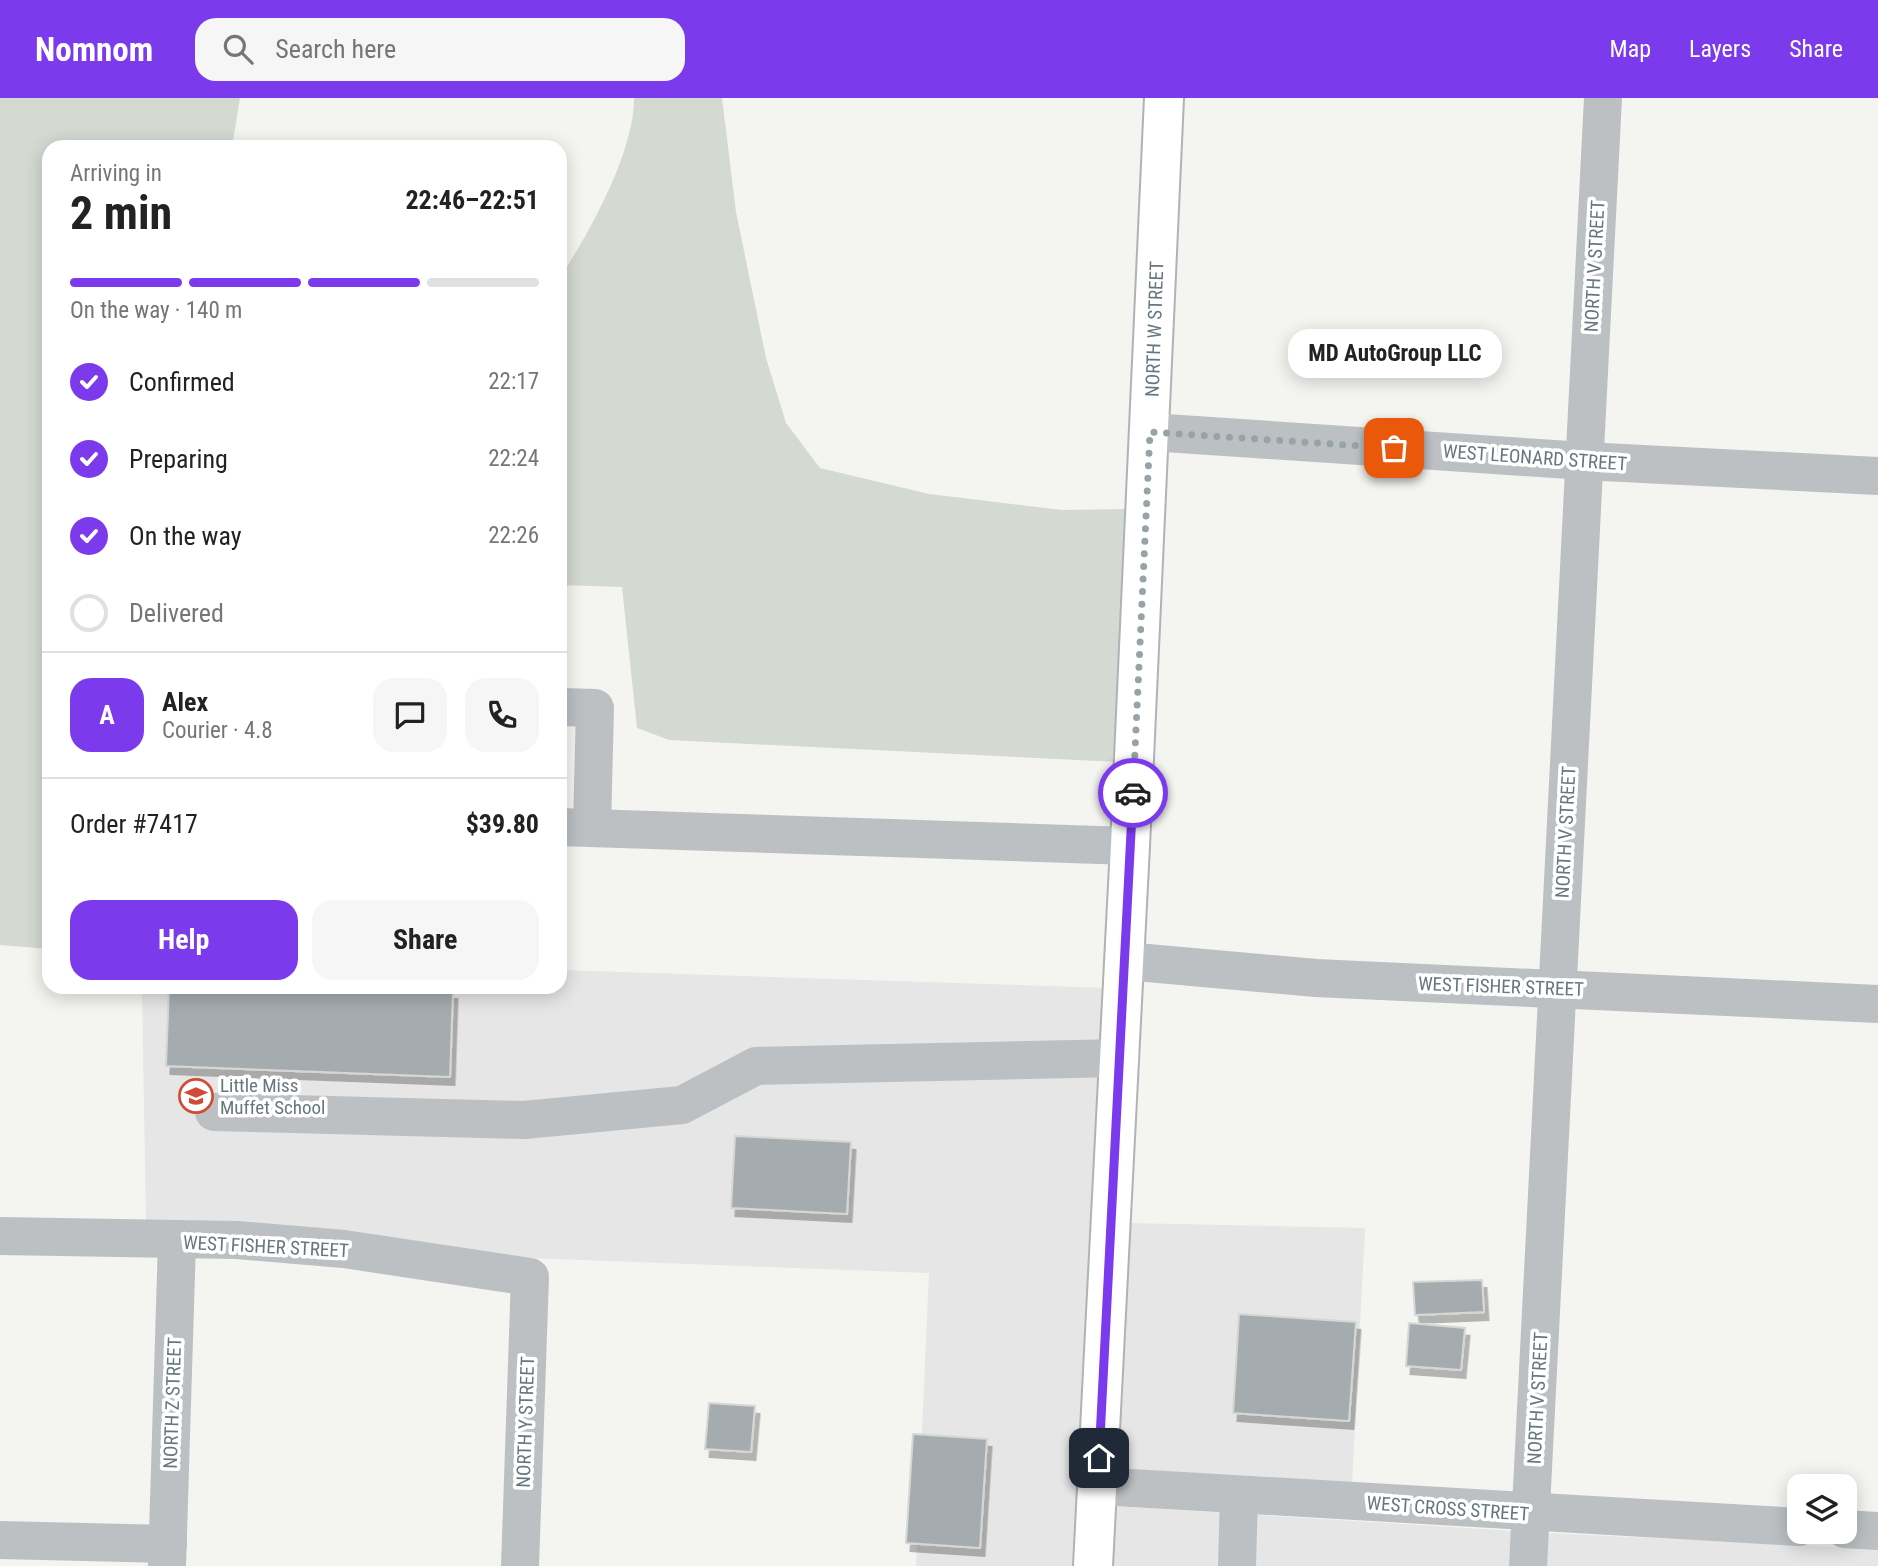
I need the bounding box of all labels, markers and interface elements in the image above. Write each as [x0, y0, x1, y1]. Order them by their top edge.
search box [195, 18, 685, 81]
text: Nomnom [35, 30, 153, 69]
icon: search [219, 30, 257, 68]
text: Search here [275, 34, 396, 64]
text: Map [1610, 35, 1651, 63]
text: Layers [1689, 35, 1751, 63]
text: Share [1789, 35, 1843, 63]
text: Arriving in [70, 160, 162, 187]
text: 22:46–22:51 [405, 185, 539, 215]
text: 2 min [70, 186, 172, 240]
street label: NORTH V STREET [1580, 199, 1609, 333]
street label: NORTH W STREET [1141, 260, 1168, 397]
text: On the way · 140 m [70, 297, 242, 324]
callout: MD AutoGroup LLC [1287, 329, 1501, 378]
text: MD AutoGroup LLC [1308, 340, 1482, 367]
icon: check [70, 363, 108, 401]
text: Confirmed [129, 367, 235, 397]
text: 22:17 [488, 368, 539, 395]
pin [1364, 418, 1424, 478]
icon: bag [1375, 429, 1413, 467]
icon: check [70, 440, 108, 478]
street label: WEST LEONARD STREET [1442, 440, 1628, 475]
text: Preparing [129, 444, 228, 474]
text: 22:24 [488, 445, 539, 472]
icon: check [70, 517, 108, 555]
text: On the way [129, 521, 242, 551]
text: 22:26 [488, 522, 539, 549]
text: Delivered [129, 598, 224, 628]
button: chat [373, 678, 447, 752]
button: phone [465, 678, 539, 752]
text: Alex [162, 687, 208, 717]
text: A [99, 700, 115, 730]
text: Courier · 4.8 [162, 717, 273, 744]
courier [1098, 758, 1168, 828]
street label: NORTH V STREET [1551, 765, 1580, 899]
icon: car [1114, 774, 1152, 812]
text: Order #7417 [70, 809, 198, 839]
text: $39.80 [466, 809, 539, 839]
button: Help [70, 900, 298, 980]
button: Share [312, 900, 539, 980]
street label: WEST FISHER STREET [1418, 972, 1584, 1001]
place label: Little Miss Muffet School [220, 1074, 325, 1119]
school or university icon: Little Miss Muffet School [177, 1077, 215, 1115]
street label: WEST FISHER STREET [183, 1231, 349, 1262]
street label: NORTH V STREET [1523, 1331, 1552, 1465]
street label: NORTH Z STREET [159, 1337, 186, 1469]
street label: NORTH Y STREET [512, 1356, 539, 1488]
pin [1069, 1428, 1129, 1488]
icon: home [1080, 1439, 1118, 1477]
map controls [1787, 1474, 1857, 1544]
button: layers [1787, 1474, 1857, 1544]
street label: WEST CROSS STREET [1366, 1491, 1530, 1526]

